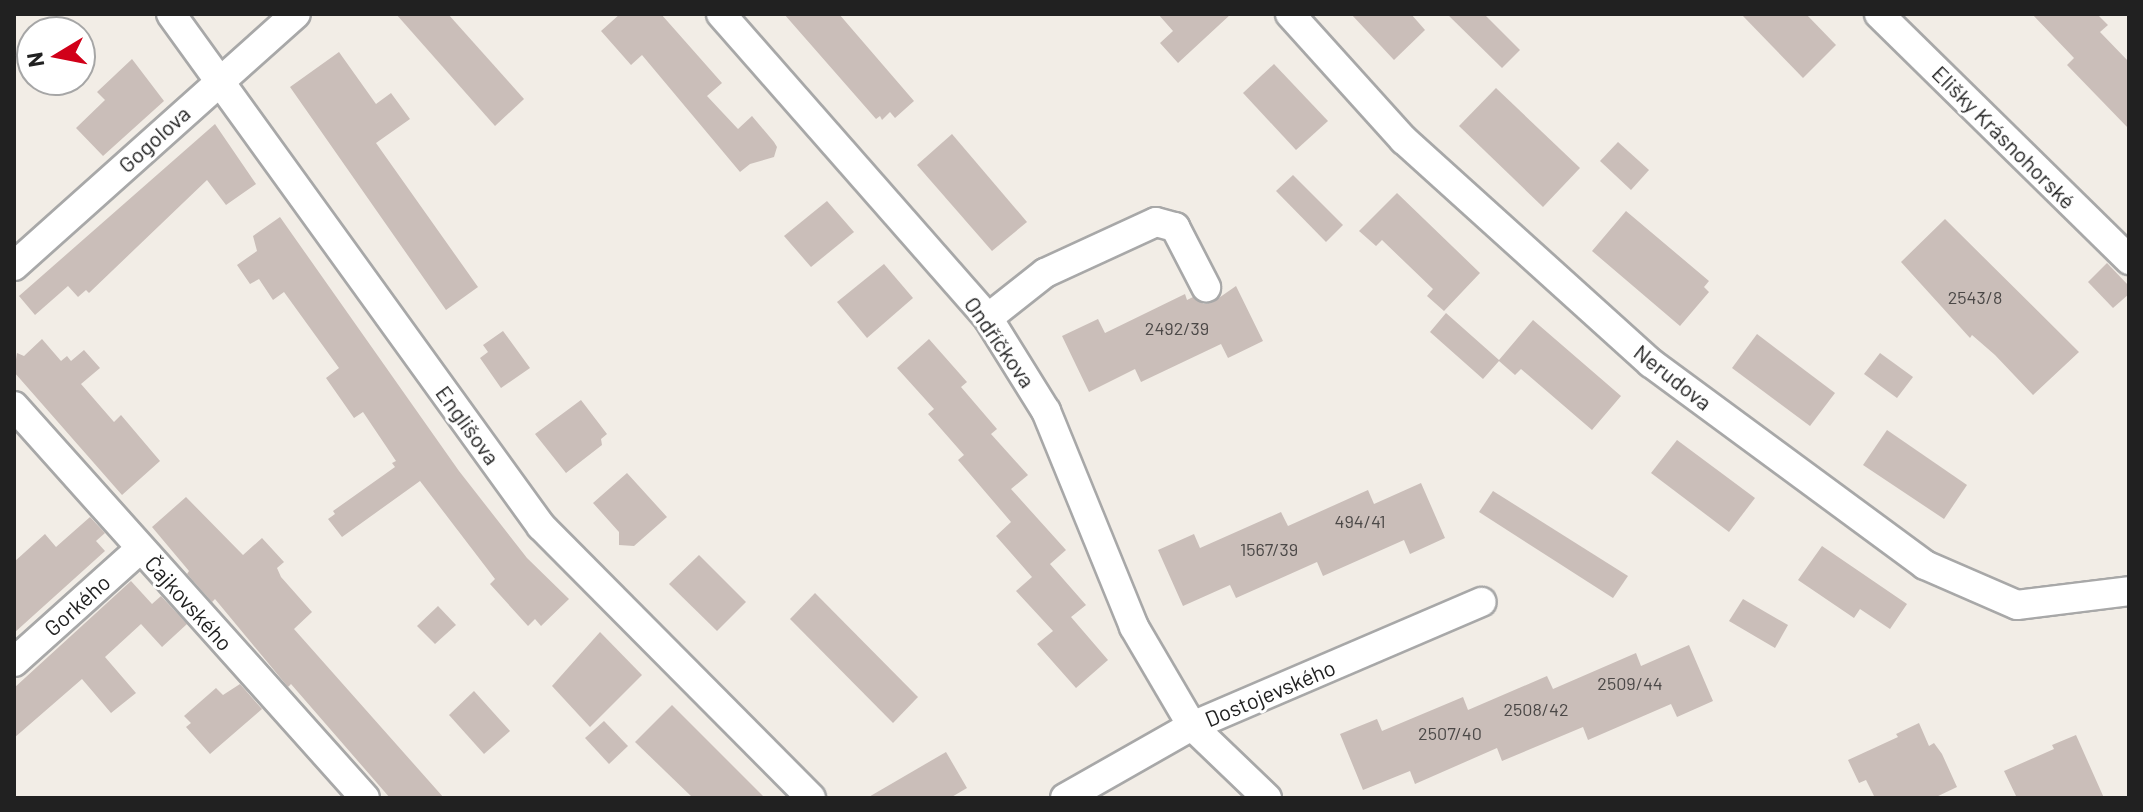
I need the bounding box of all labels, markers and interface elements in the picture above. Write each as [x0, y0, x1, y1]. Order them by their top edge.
north arrow [16, 16, 96, 96]
text: N [20, 50, 48, 69]
street label: Elišky Krásnohorské [1927, 60, 2081, 214]
street label: Gogolova [113, 100, 195, 178]
house number: 2543/8 [1948, 286, 2002, 308]
street label: Ondříčkova [959, 291, 1041, 393]
house number: 2492/39 [1145, 317, 1209, 339]
street label: Nerudova [1629, 338, 1717, 416]
street label: Englišova [431, 380, 505, 470]
house number: 494/41 [1335, 510, 1385, 532]
house number: 1567/39 [1240, 538, 1298, 560]
street label: Čajkovského [140, 550, 238, 656]
street label: Gorkého [39, 569, 115, 641]
street label: Dostojevského [1201, 654, 1339, 732]
house number: 2509/44 [1597, 672, 1663, 694]
house number: 2508/42 [1503, 698, 1569, 720]
house number: 2507/40 [1418, 722, 1482, 744]

